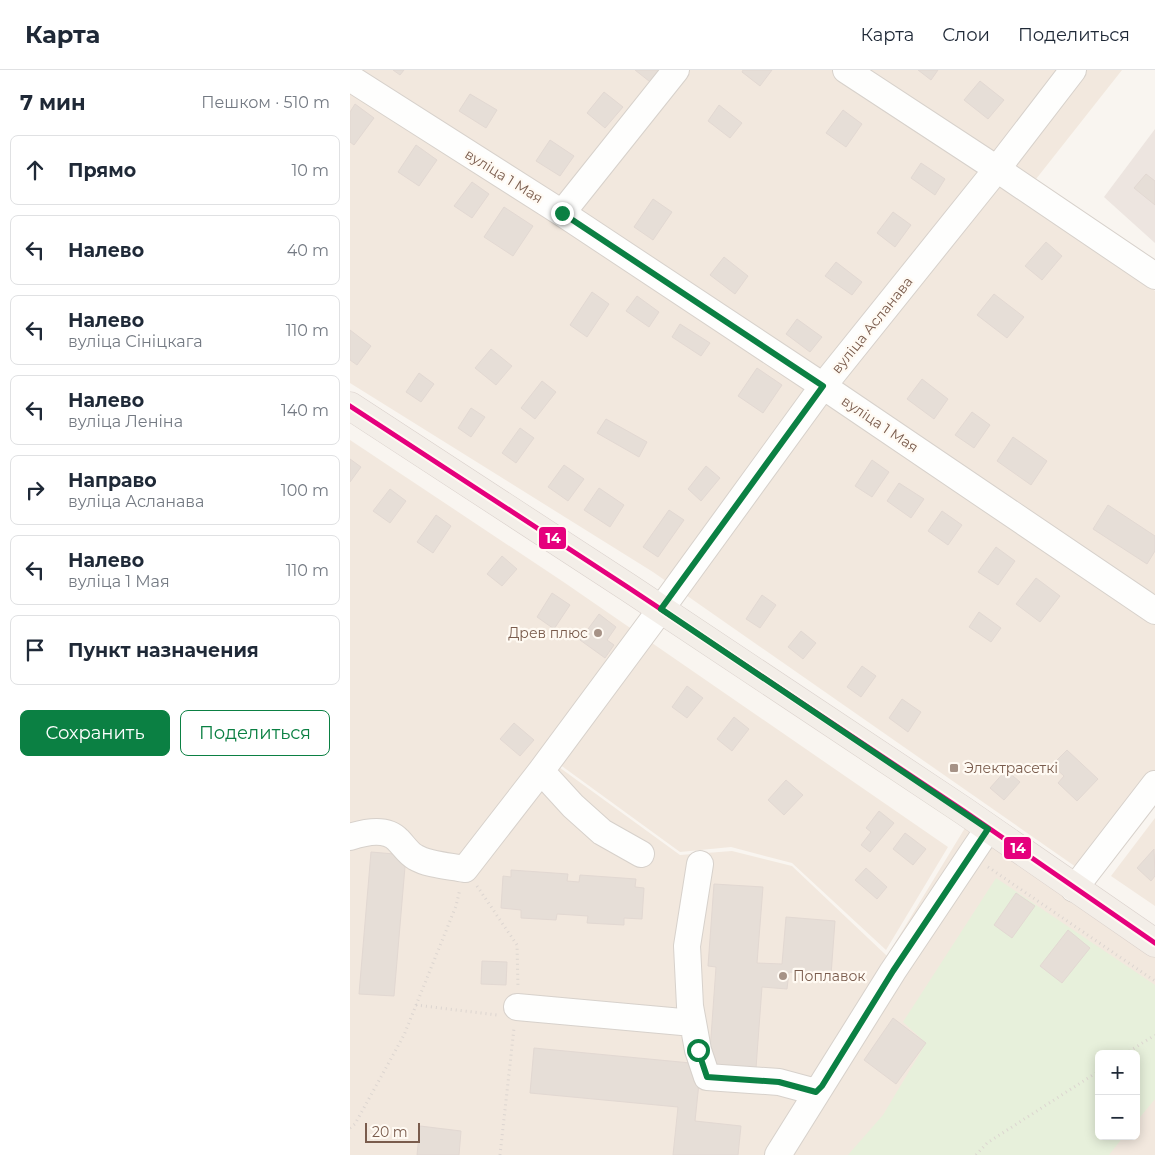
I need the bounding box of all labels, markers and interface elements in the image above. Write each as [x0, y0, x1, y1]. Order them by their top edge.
text: Карта [25, 20, 100, 49]
text: Карта [860, 24, 914, 46]
text: Слои [942, 24, 990, 46]
text: Поделиться [1018, 24, 1130, 46]
text: 7 мин [20, 90, 86, 115]
text: Пешком · 510 m [201, 93, 330, 112]
street label: вуліца 1 Мая [462, 145, 546, 207]
icon: ahead [21, 156, 49, 184]
text: Прямо [68, 159, 136, 182]
text: 10 m [291, 161, 329, 180]
route end [551, 202, 574, 225]
icon: left [21, 236, 49, 264]
text: Налево [68, 239, 144, 262]
text: 40 m [287, 241, 329, 260]
street label: вуліца Асланава [827, 273, 917, 377]
text: Налево [68, 309, 144, 332]
icon: left [21, 316, 49, 344]
text: 110 m [286, 321, 329, 340]
text: вуліца Сініцкага [68, 332, 203, 351]
text: Налево [68, 389, 144, 412]
street label: вуліца 1 Мая [838, 392, 922, 456]
icon: left [21, 396, 49, 424]
text: 140 m [281, 401, 329, 420]
text: вуліца Леніна [68, 412, 183, 431]
text: Направо [68, 469, 157, 492]
icon: right [21, 476, 49, 504]
text: 100 m [281, 481, 329, 500]
text: вуліца Асланава [68, 492, 204, 511]
line badge: 14 [538, 526, 567, 550]
text: 14 [545, 529, 561, 547]
text: Налево [68, 549, 144, 572]
icon: left [21, 556, 49, 584]
text: 110 m [286, 561, 329, 580]
text: вуліца 1 Мая [68, 572, 170, 591]
place label: Древ плюс [508, 624, 588, 642]
marker: Древ плюс [592, 627, 604, 639]
icon: arrive [21, 636, 49, 664]
text: Пункт назначения [68, 639, 259, 662]
button: Сохранить [20, 710, 170, 756]
button: Поделиться [180, 710, 330, 756]
place label: Электрасеткі [964, 759, 1058, 777]
marker: Электрасеткі [948, 762, 960, 774]
line badge: 14 [1003, 836, 1032, 860]
text: 14 [1010, 839, 1026, 857]
place label: Поплавок [793, 967, 865, 985]
marker: Поплавок [777, 970, 789, 982]
route start [687, 1039, 710, 1062]
map controls [1095, 1050, 1140, 1140]
button: + [1095, 1050, 1140, 1095]
button: − [1095, 1095, 1140, 1140]
scale bar [365, 1120, 420, 1143]
text: 20 m [372, 1123, 408, 1141]

